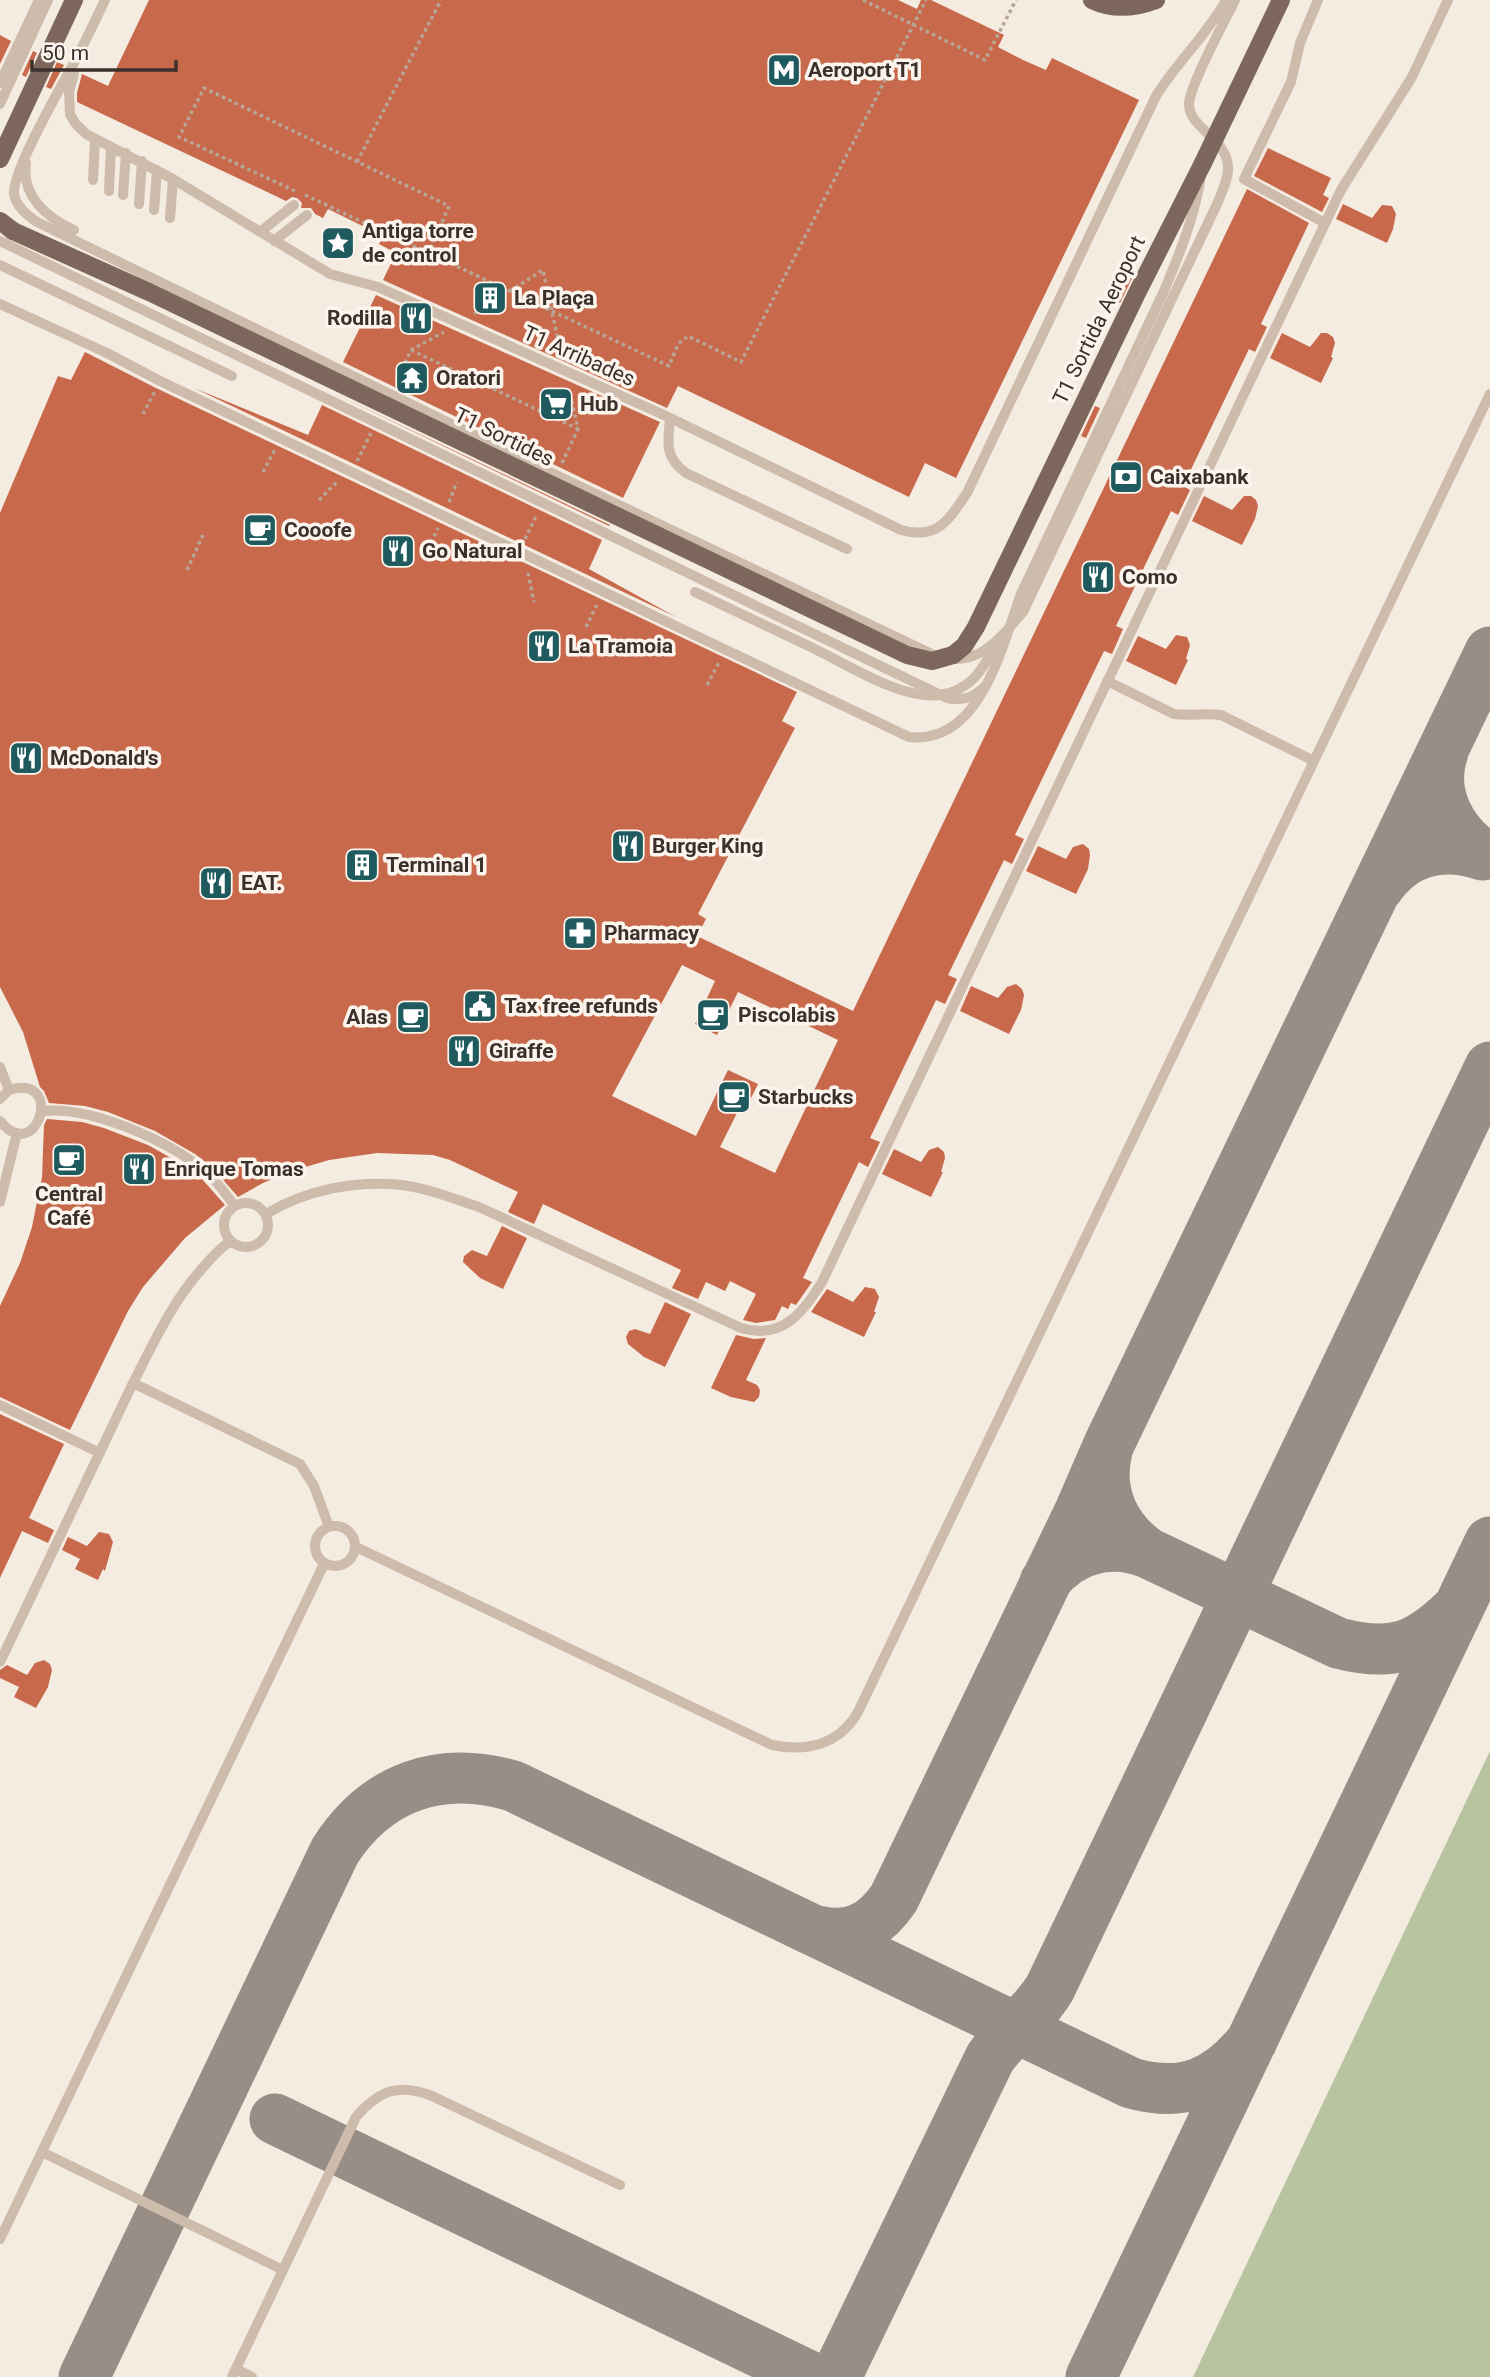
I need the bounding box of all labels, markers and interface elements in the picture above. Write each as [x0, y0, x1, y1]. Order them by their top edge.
scale bar [32, 28, 175, 72]
text: 50 m [42, 41, 89, 65]
metro station icon: Aeroport T1 [765, 51, 803, 89]
place label: Aeroport T1 [808, 58, 921, 82]
place label: Antiga torre de control [362, 219, 474, 267]
place icon: Antiga torre de control [319, 224, 357, 262]
street label: T1 Sortida Aeroport [1048, 232, 1150, 408]
building icon: La Plaça [471, 279, 509, 317]
place label: La Plaça [514, 286, 594, 310]
restaurant icon: Rodilla [397, 299, 435, 337]
place label: Rodilla [327, 306, 392, 330]
street label: T1 Arribades [519, 321, 639, 391]
temple icon: Oratori [393, 359, 431, 397]
place label: Oratori [436, 366, 501, 390]
supermarket icon: Hub [537, 385, 575, 423]
place label: Hub [580, 392, 619, 416]
street label: T1 Sortides [450, 403, 558, 471]
bank icon: Caixabank [1107, 458, 1145, 496]
place label: Caixabank [1150, 465, 1249, 489]
cafe icon: Cooofe [241, 511, 279, 549]
place label: Cooofe [284, 518, 352, 542]
restaurant icon: Go Natural [379, 532, 417, 570]
place label: Go Natural [422, 539, 522, 563]
restaurant icon: Como [1079, 558, 1117, 596]
place label: Como [1122, 565, 1178, 589]
restaurant icon: La Tramoia [525, 627, 563, 665]
place label: La Tramoia [568, 634, 673, 658]
restaurant icon: McDonald's [7, 739, 45, 777]
place label: McDonald's [50, 746, 159, 770]
restaurant icon: Burger King [609, 827, 647, 865]
place label: Burger King [652, 834, 764, 858]
building icon: Terminal 1 [343, 846, 381, 884]
place label: Terminal 1 [386, 853, 487, 877]
restaurant icon: EAT. [197, 864, 235, 902]
place label: EAT. [241, 871, 282, 895]
pharmacy icon: Pharmacy [561, 914, 599, 952]
place label: Pharmacy [604, 921, 700, 945]
public building icon: Tax free refunds [461, 987, 499, 1025]
place label: Tax free refunds [504, 994, 658, 1018]
cafe icon: Piscolabis [694, 996, 732, 1034]
cafe icon: Alas [394, 998, 432, 1036]
place label: Piscolabis [738, 1003, 836, 1027]
place label: Alas [346, 1005, 388, 1029]
restaurant icon: Giraffe [445, 1032, 483, 1070]
place label: Giraffe [489, 1039, 554, 1063]
cafe icon: Starbucks [715, 1078, 753, 1116]
place label: Starbucks [758, 1085, 854, 1109]
cafe icon: Central Café [50, 1141, 88, 1179]
restaurant icon: Enrique Tomas [120, 1150, 158, 1188]
place label: Enrique Tomas [164, 1157, 304, 1181]
place label: Central Café [35, 1182, 103, 1230]

